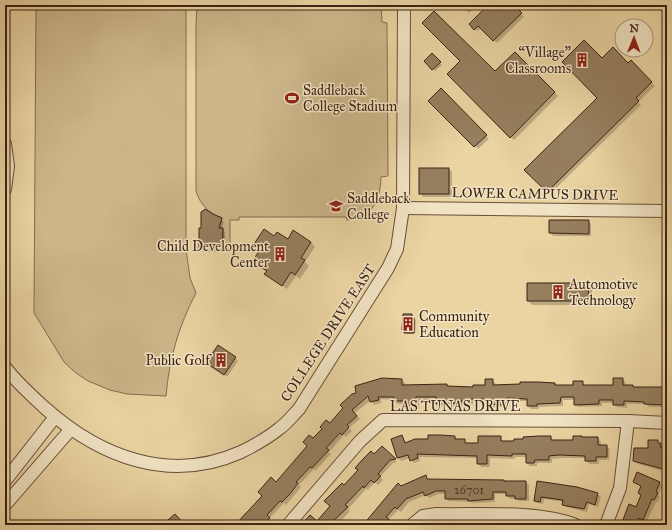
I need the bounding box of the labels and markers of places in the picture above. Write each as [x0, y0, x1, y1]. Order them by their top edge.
place label: “Village” Classrooms [505, 44, 571, 77]
building icon: “Village” Classrooms [574, 52, 590, 68]
place label: Saddleback College Stadium [303, 82, 398, 115]
sports icon: Saddleback College Stadium [284, 90, 300, 106]
place label: Saddleback College [347, 190, 410, 223]
school or university icon: Saddleback College [328, 198, 344, 214]
place label: Child Development Center [157, 238, 270, 271]
building icon: Child Development Center [272, 246, 288, 262]
place label: Automotive Technology [568, 276, 638, 309]
building icon: Automotive Technology [550, 284, 566, 300]
place label: Community Education [419, 308, 490, 341]
building icon: Community Education [400, 316, 416, 332]
place label: Public Golf [145, 352, 212, 369]
building icon: Public Golf [213, 352, 229, 368]

